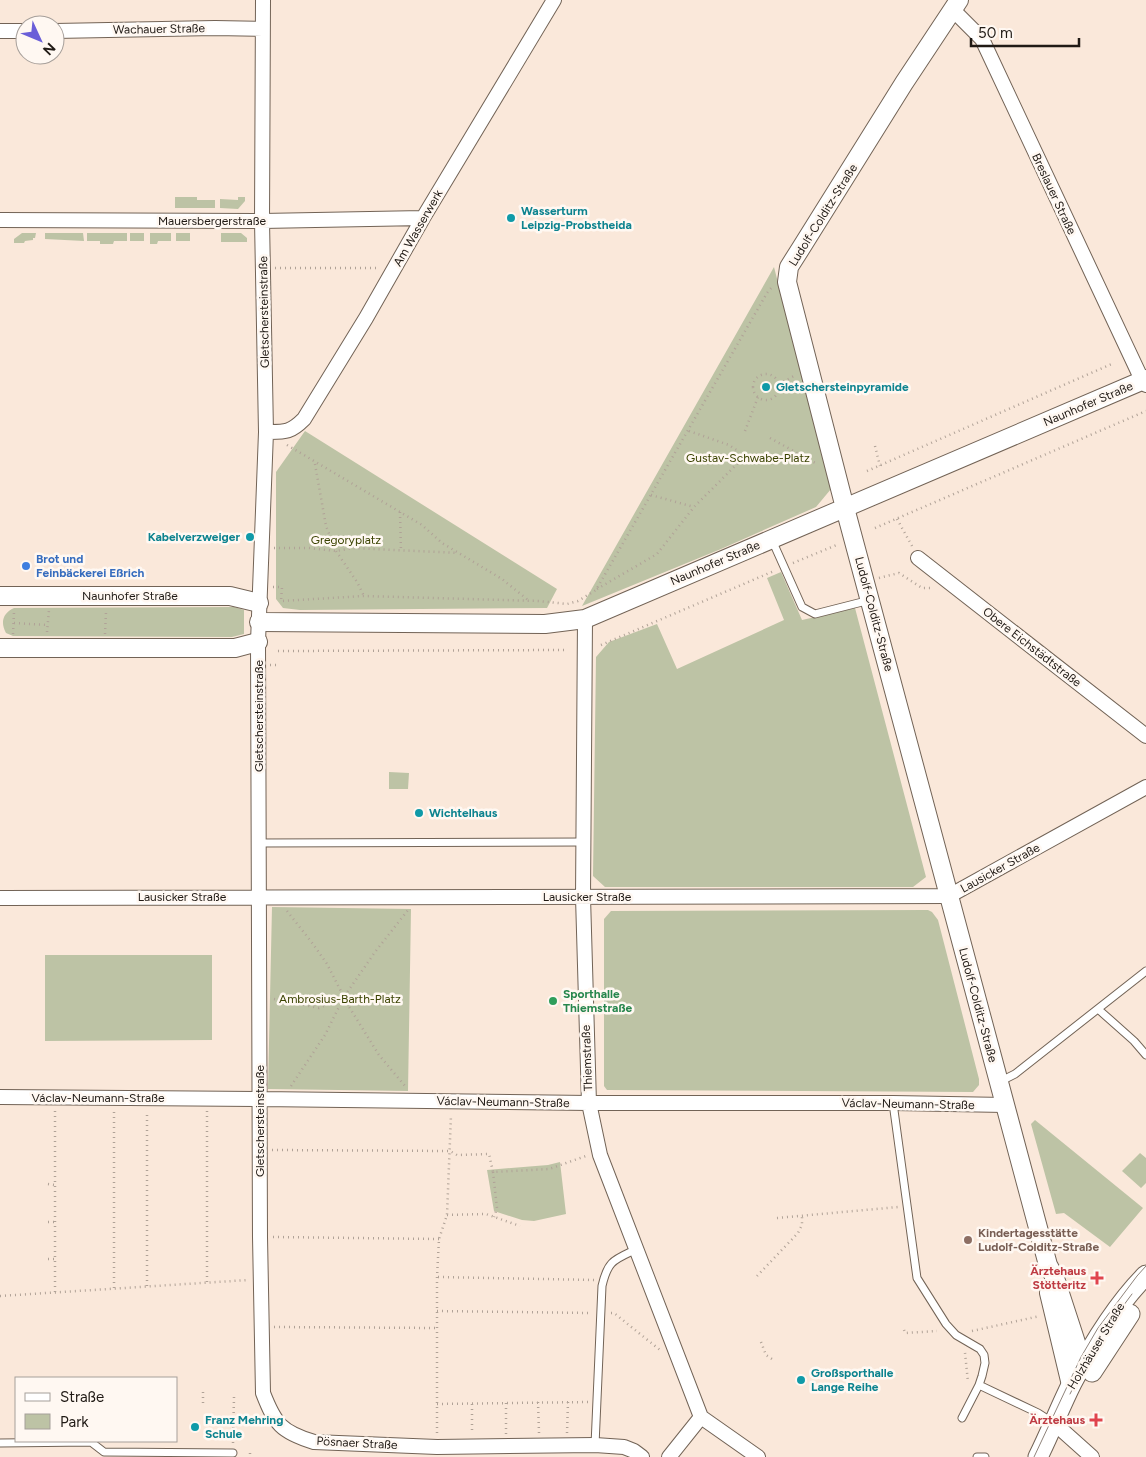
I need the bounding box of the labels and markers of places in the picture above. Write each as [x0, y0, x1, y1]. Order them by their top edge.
place label: Wasserturm Leipzig-Probstheida [521, 204, 632, 232]
marker: Wasserturm Leipzig-Probstheida [505, 212, 517, 224]
place label: Gletschersteinpyramide [776, 380, 909, 394]
marker: Gletschersteinpyramide [760, 381, 772, 393]
place label: Kabelverzweiger [148, 530, 240, 544]
marker: Kabelverzweiger [244, 531, 256, 543]
place label: Brot und Feinbäckerei Eßrich [36, 552, 145, 580]
marker: Brot und Feinbäckerei Eßrich [20, 560, 32, 572]
place label: Wichtelhaus [429, 806, 498, 820]
marker: Wichtelhaus [413, 807, 425, 819]
place label: Sporthalle Thiemstraße [563, 987, 633, 1015]
marker: Sporthalle Thiemstraße [547, 995, 559, 1007]
place label: Kindertagesstätte Ludolf-Colditz-Straße [978, 1226, 1099, 1254]
marker: Kindertagesstätte Ludolf-Colditz-Straße [962, 1234, 974, 1246]
place label: Ärztehaus Stötteritz [1030, 1264, 1086, 1292]
marker: Ärztehaus Stötteritz [1090, 1271, 1104, 1285]
place label: Großsporthalle Lange Reihe [811, 1366, 894, 1394]
marker: Großsporthalle Lange Reihe [795, 1374, 807, 1386]
place label: Franz Mehring Schule [205, 1413, 283, 1441]
place label: Ärztehaus [1029, 1413, 1085, 1427]
marker: Ärztehaus [1089, 1413, 1103, 1427]
marker: Franz Mehring Schule [189, 1421, 201, 1433]

